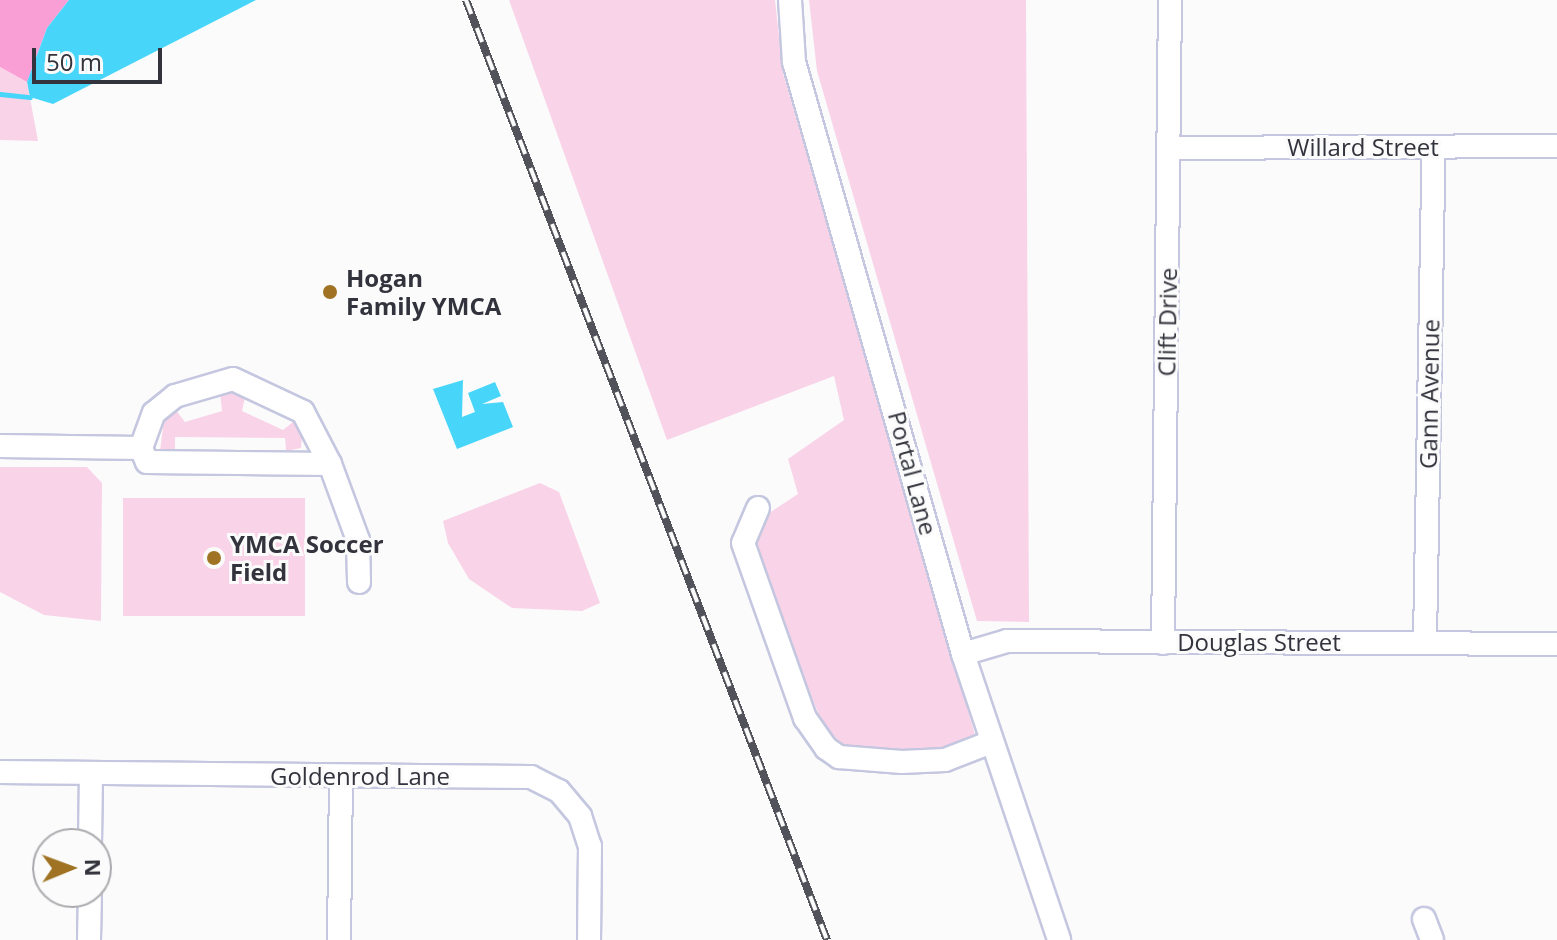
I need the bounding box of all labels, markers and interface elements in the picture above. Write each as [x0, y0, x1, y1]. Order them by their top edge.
scale bar [36, 32, 166, 82]
text: 50 m [46, 45, 102, 78]
street label: Willard Street [1287, 133, 1439, 161]
place label: Hogan Family YMCA [346, 264, 501, 320]
street label: Clift Drive [1152, 267, 1182, 377]
marker: Hogan Family YMCA [321, 283, 339, 301]
street label: Gann Avenue [1413, 319, 1445, 469]
street label: Portal Lane [883, 408, 943, 538]
place label: YMCA Soccer Field [230, 530, 384, 586]
marker: YMCA Soccer Field [205, 549, 223, 567]
street label: Douglas Street [1177, 628, 1341, 656]
street label: Goldenrod Lane [270, 762, 450, 790]
north arrow [32, 828, 112, 908]
text: N [79, 858, 109, 877]

